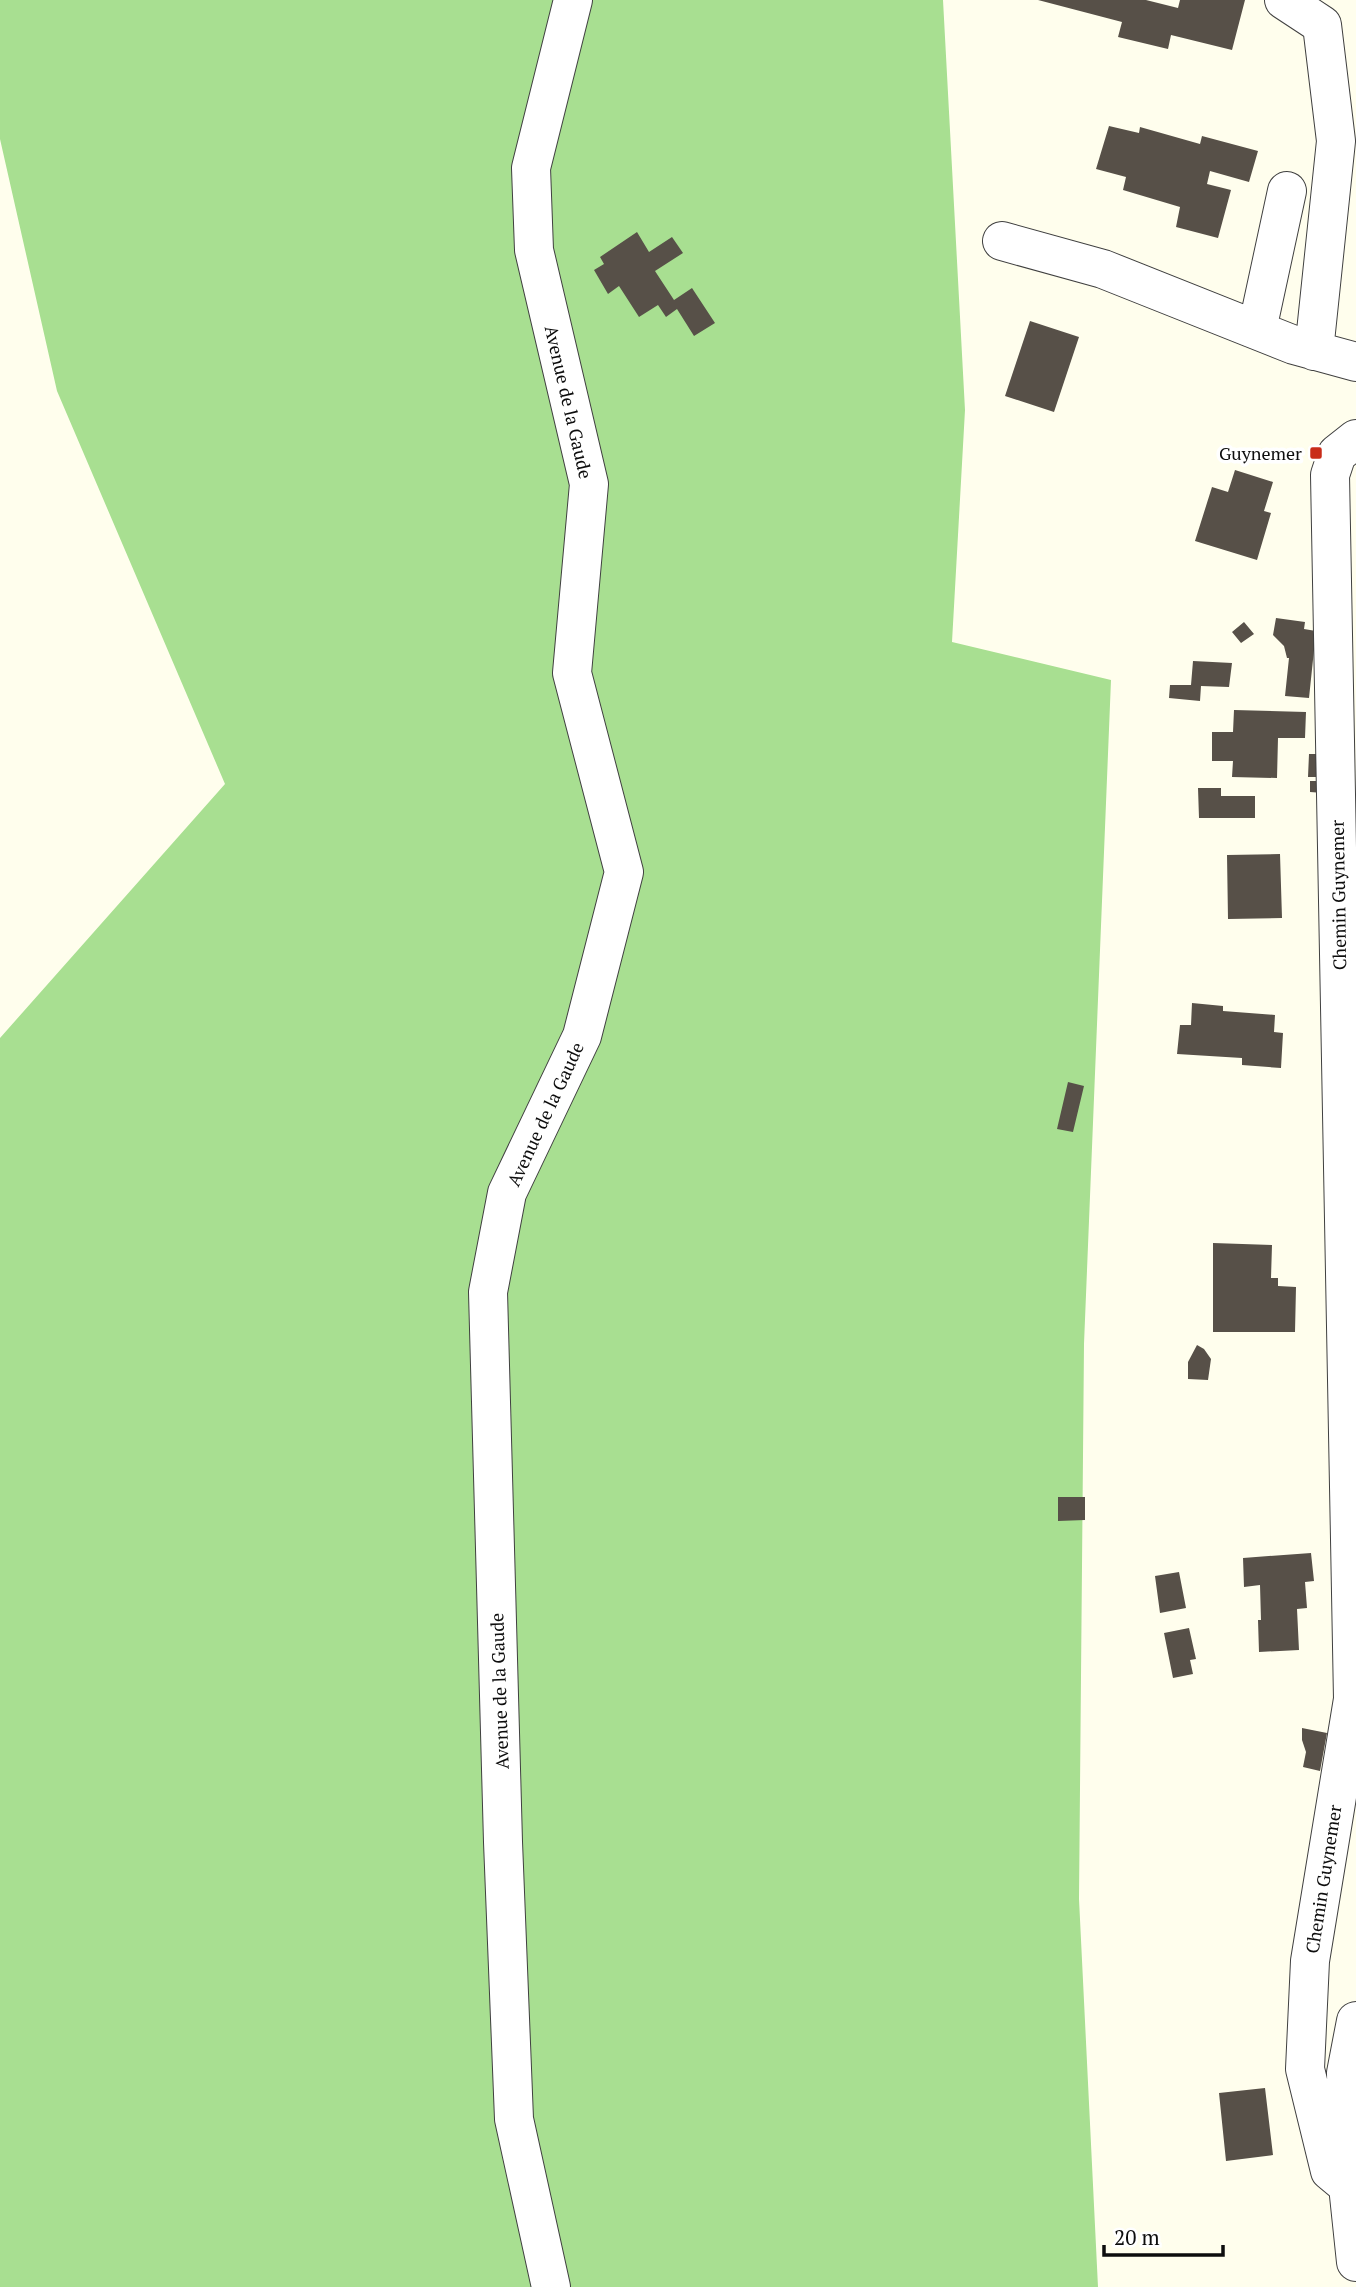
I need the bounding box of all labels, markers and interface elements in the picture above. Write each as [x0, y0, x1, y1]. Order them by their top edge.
street label: Avenue de la Gaude [540, 323, 598, 481]
place label: Guynemer [1219, 441, 1302, 465]
marker: Guynemer [1308, 445, 1324, 461]
street label: Chemin Guynemer [1325, 820, 1351, 970]
street label: Avenue de la Gaude [501, 1038, 589, 1190]
street label: Avenue de la Gaude [484, 1612, 514, 1770]
street label: Chemin Guynemer [1299, 1803, 1347, 1955]
scale bar [1104, 2214, 1223, 2258]
text: 20 m [1114, 2223, 1160, 2251]

